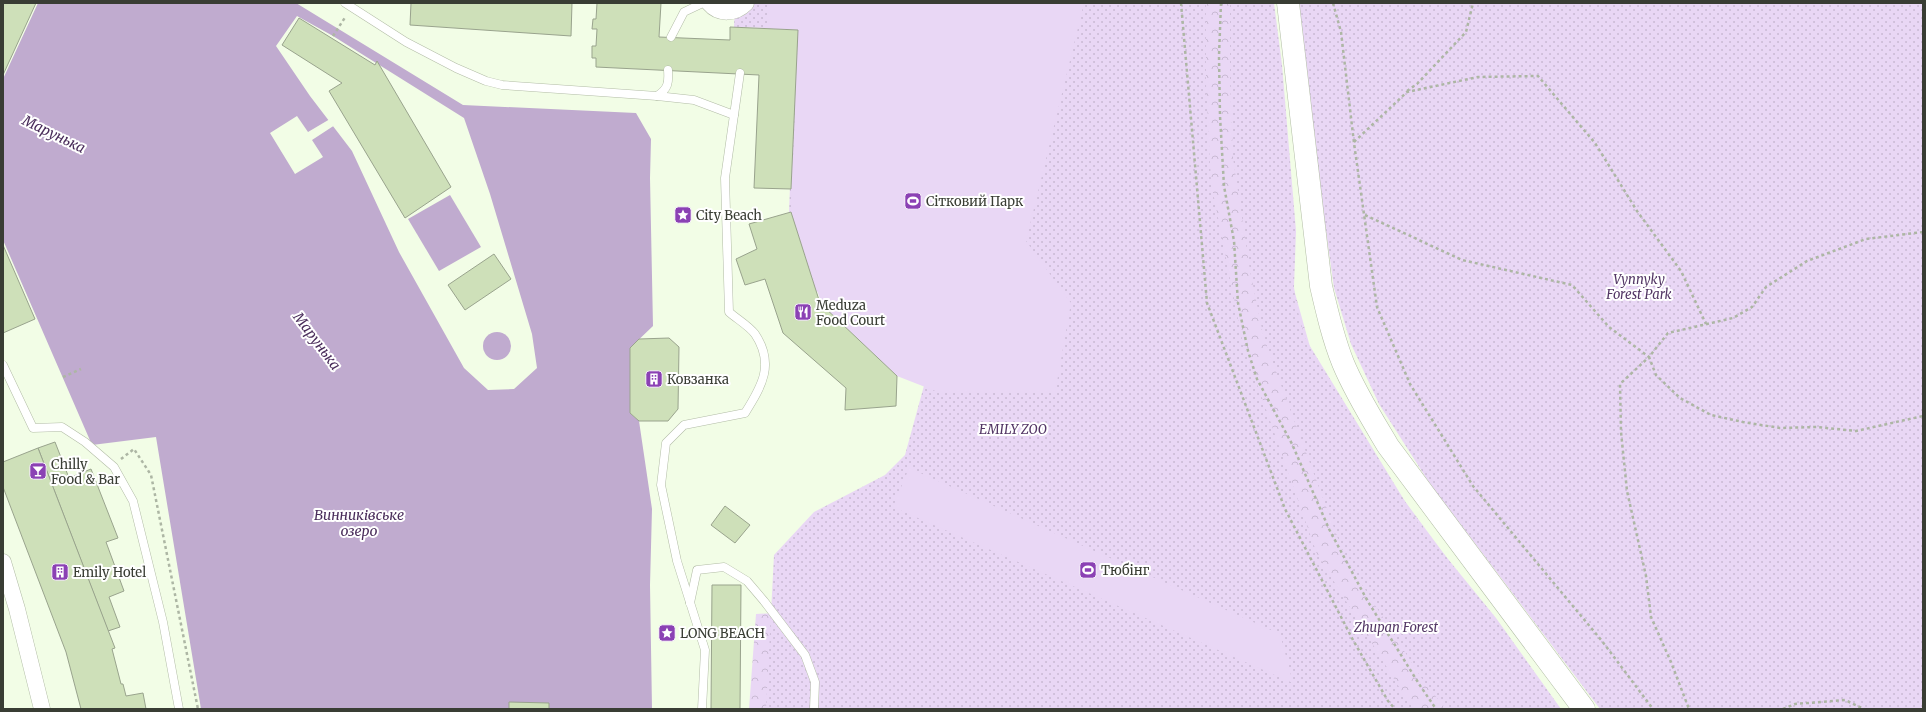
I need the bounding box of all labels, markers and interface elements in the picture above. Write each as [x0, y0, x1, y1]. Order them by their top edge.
water label: Марунька [19, 111, 88, 157]
sports icon: Сітковий Парк [903, 191, 923, 211]
place label: Сітковий Парк [926, 193, 1024, 210]
place icon: City Beach [673, 205, 693, 225]
place label: City Beach [696, 207, 762, 224]
park label: Vynnyky Forest Park [1605, 271, 1672, 303]
place label: Meduza Food Court [816, 297, 885, 329]
restaurant icon: Meduza Food Court [793, 302, 813, 322]
water label: Марунька [289, 308, 345, 373]
building icon: Ковзанка [644, 369, 664, 389]
place label: Ковзанка [667, 371, 729, 388]
park label: EMILY ZOO [979, 421, 1047, 438]
place label: Chilly Food & Bar [51, 456, 120, 488]
bar icon: Chilly Food & Bar [28, 461, 48, 481]
water label: Винниківське озеро [314, 506, 404, 540]
sports icon: Тюбінг [1078, 560, 1098, 580]
building icon: Emily Hotel [50, 562, 70, 582]
place label: Тюбінг [1101, 562, 1150, 579]
place label: Emily Hotel [73, 564, 146, 581]
park label: Zhupan Forest [1353, 619, 1439, 636]
place icon: LONG BEACH [657, 623, 677, 643]
place label: LONG BEACH [680, 625, 765, 642]

